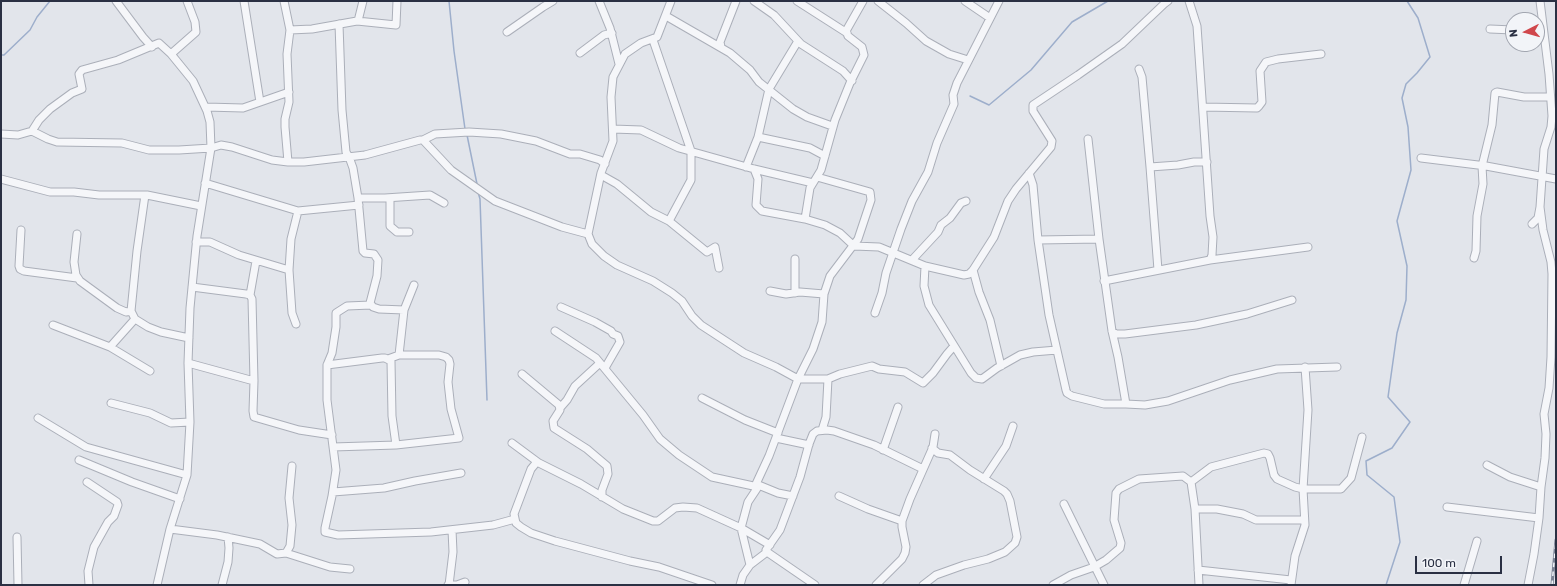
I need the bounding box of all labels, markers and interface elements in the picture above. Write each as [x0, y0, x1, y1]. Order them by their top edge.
north arrow [1505, 12, 1545, 52]
text: N [1507, 29, 1520, 38]
scale bar [1417, 548, 1504, 574]
text: 100 m [1422, 556, 1456, 570]

